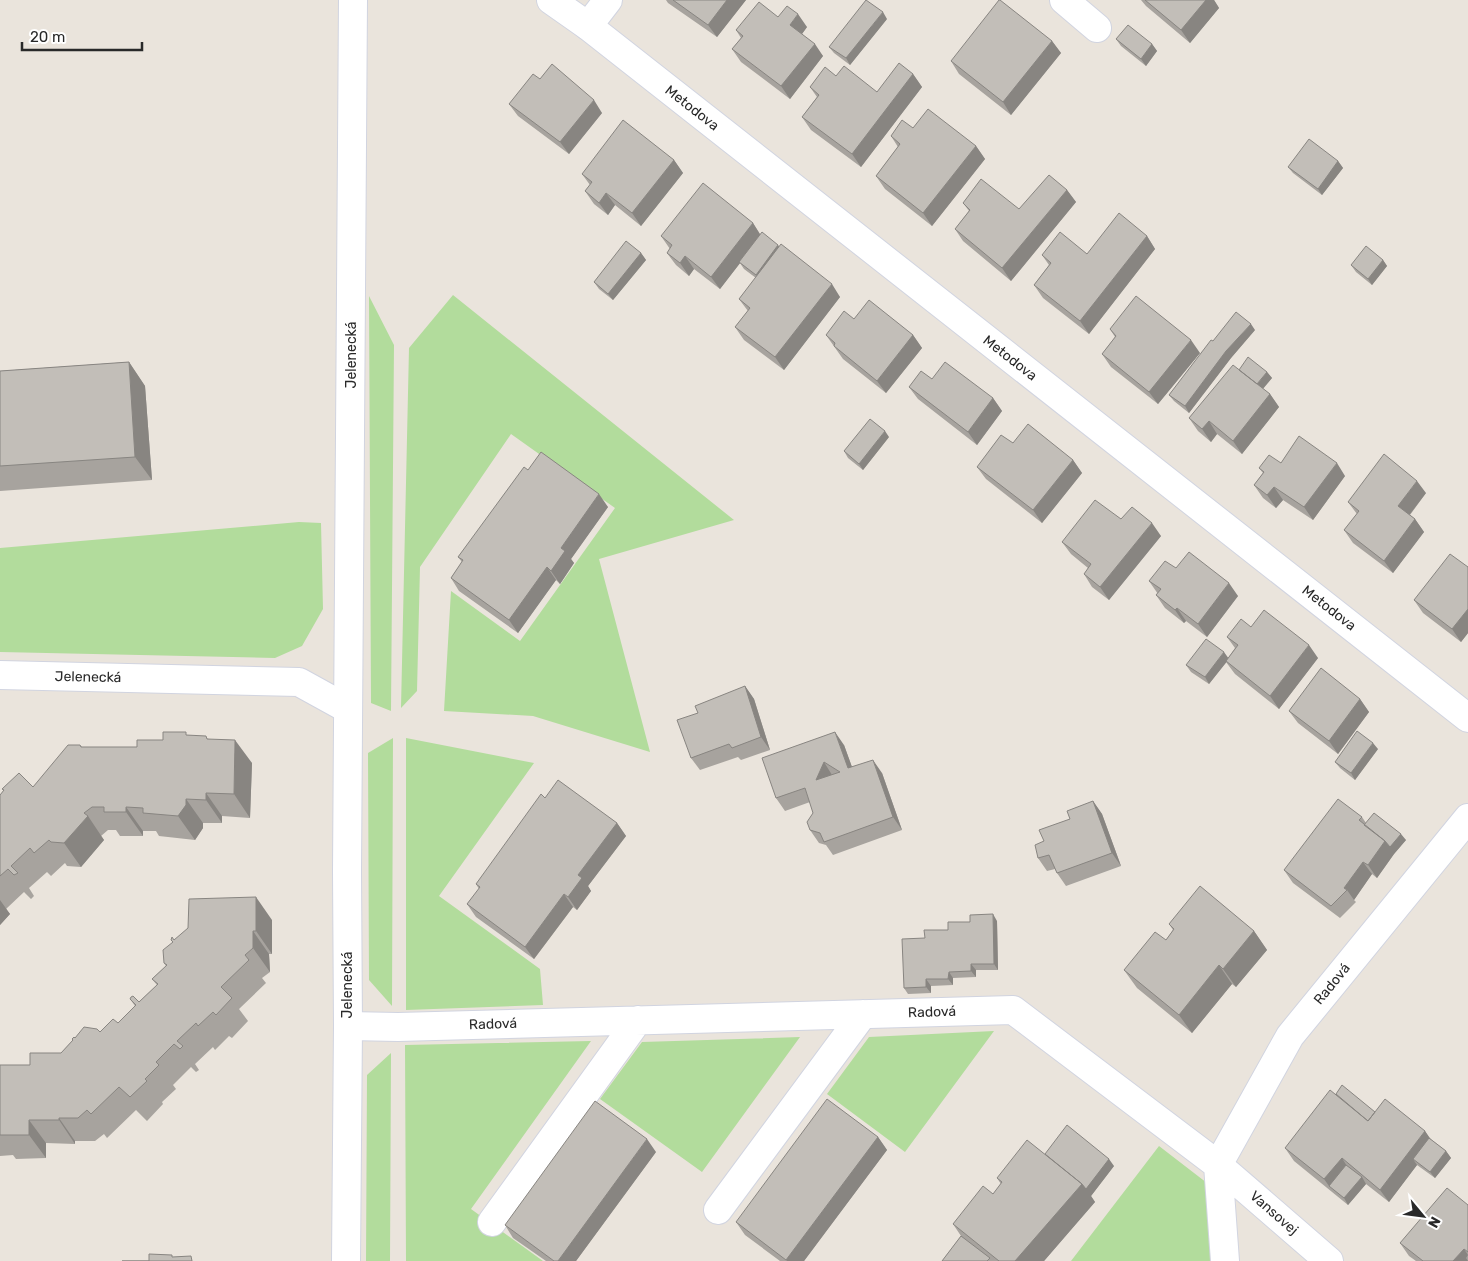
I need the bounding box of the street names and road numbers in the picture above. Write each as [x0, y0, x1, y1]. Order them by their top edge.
street label: Metodova [662, 82, 722, 134]
street label: Jelenecká [343, 322, 360, 388]
street label: Metodova [980, 332, 1040, 384]
street label: Metodova [1299, 582, 1359, 634]
street label: Jelenecká [54, 668, 122, 686]
street label: Jelenecká [339, 952, 356, 1018]
street label: Radová [1310, 960, 1354, 1008]
street label: Radová [908, 1003, 956, 1021]
street label: Radová [469, 1015, 517, 1033]
street label: Vansovej [1246, 1187, 1302, 1239]

